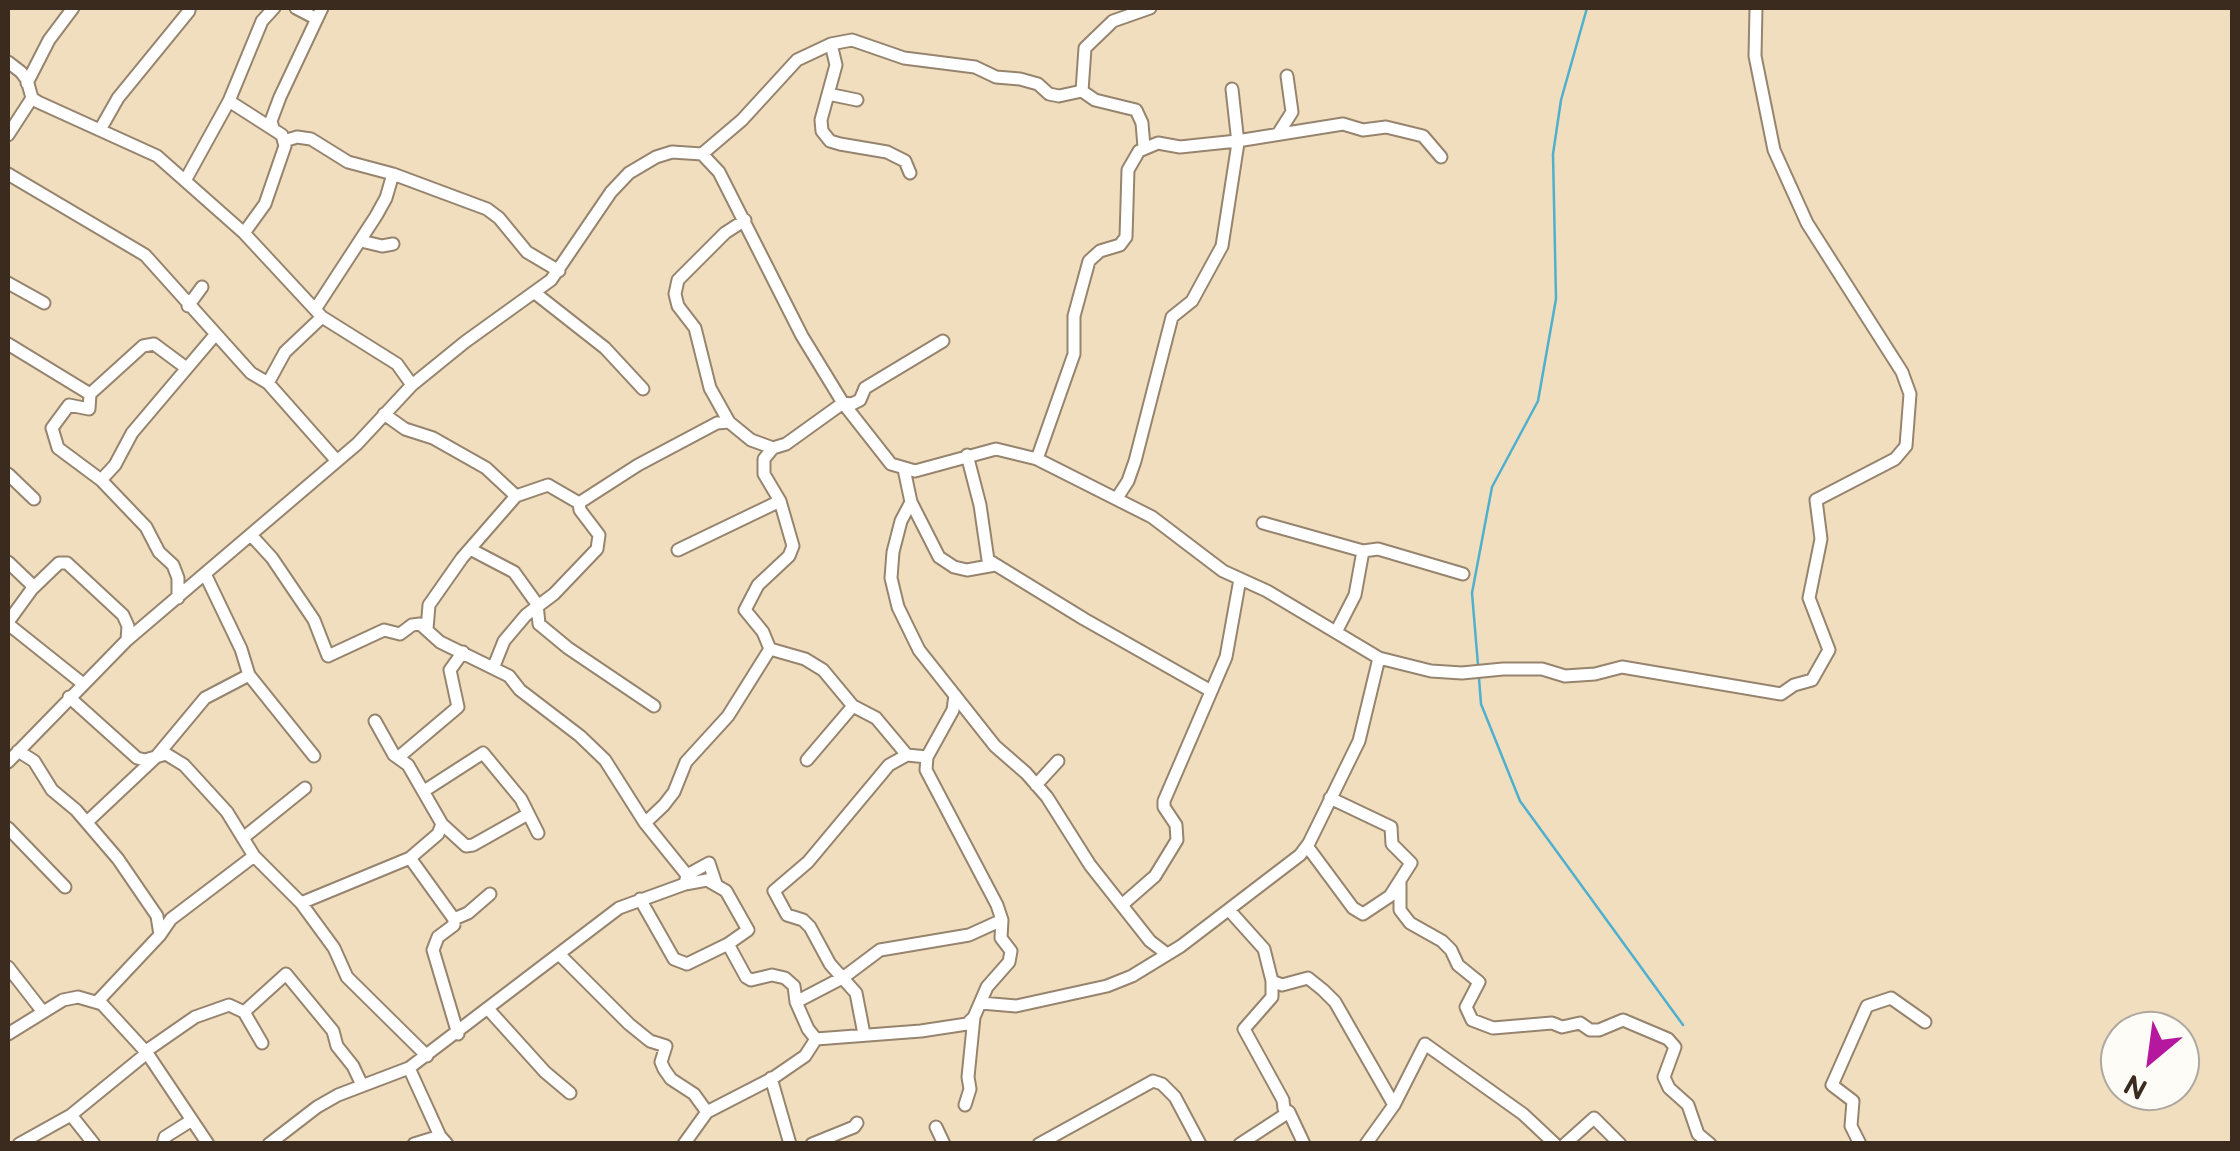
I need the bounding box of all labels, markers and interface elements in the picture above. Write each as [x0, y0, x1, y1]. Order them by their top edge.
north arrow [2100, 1011, 2200, 1111]
text: N [2119, 1066, 2153, 1105]

